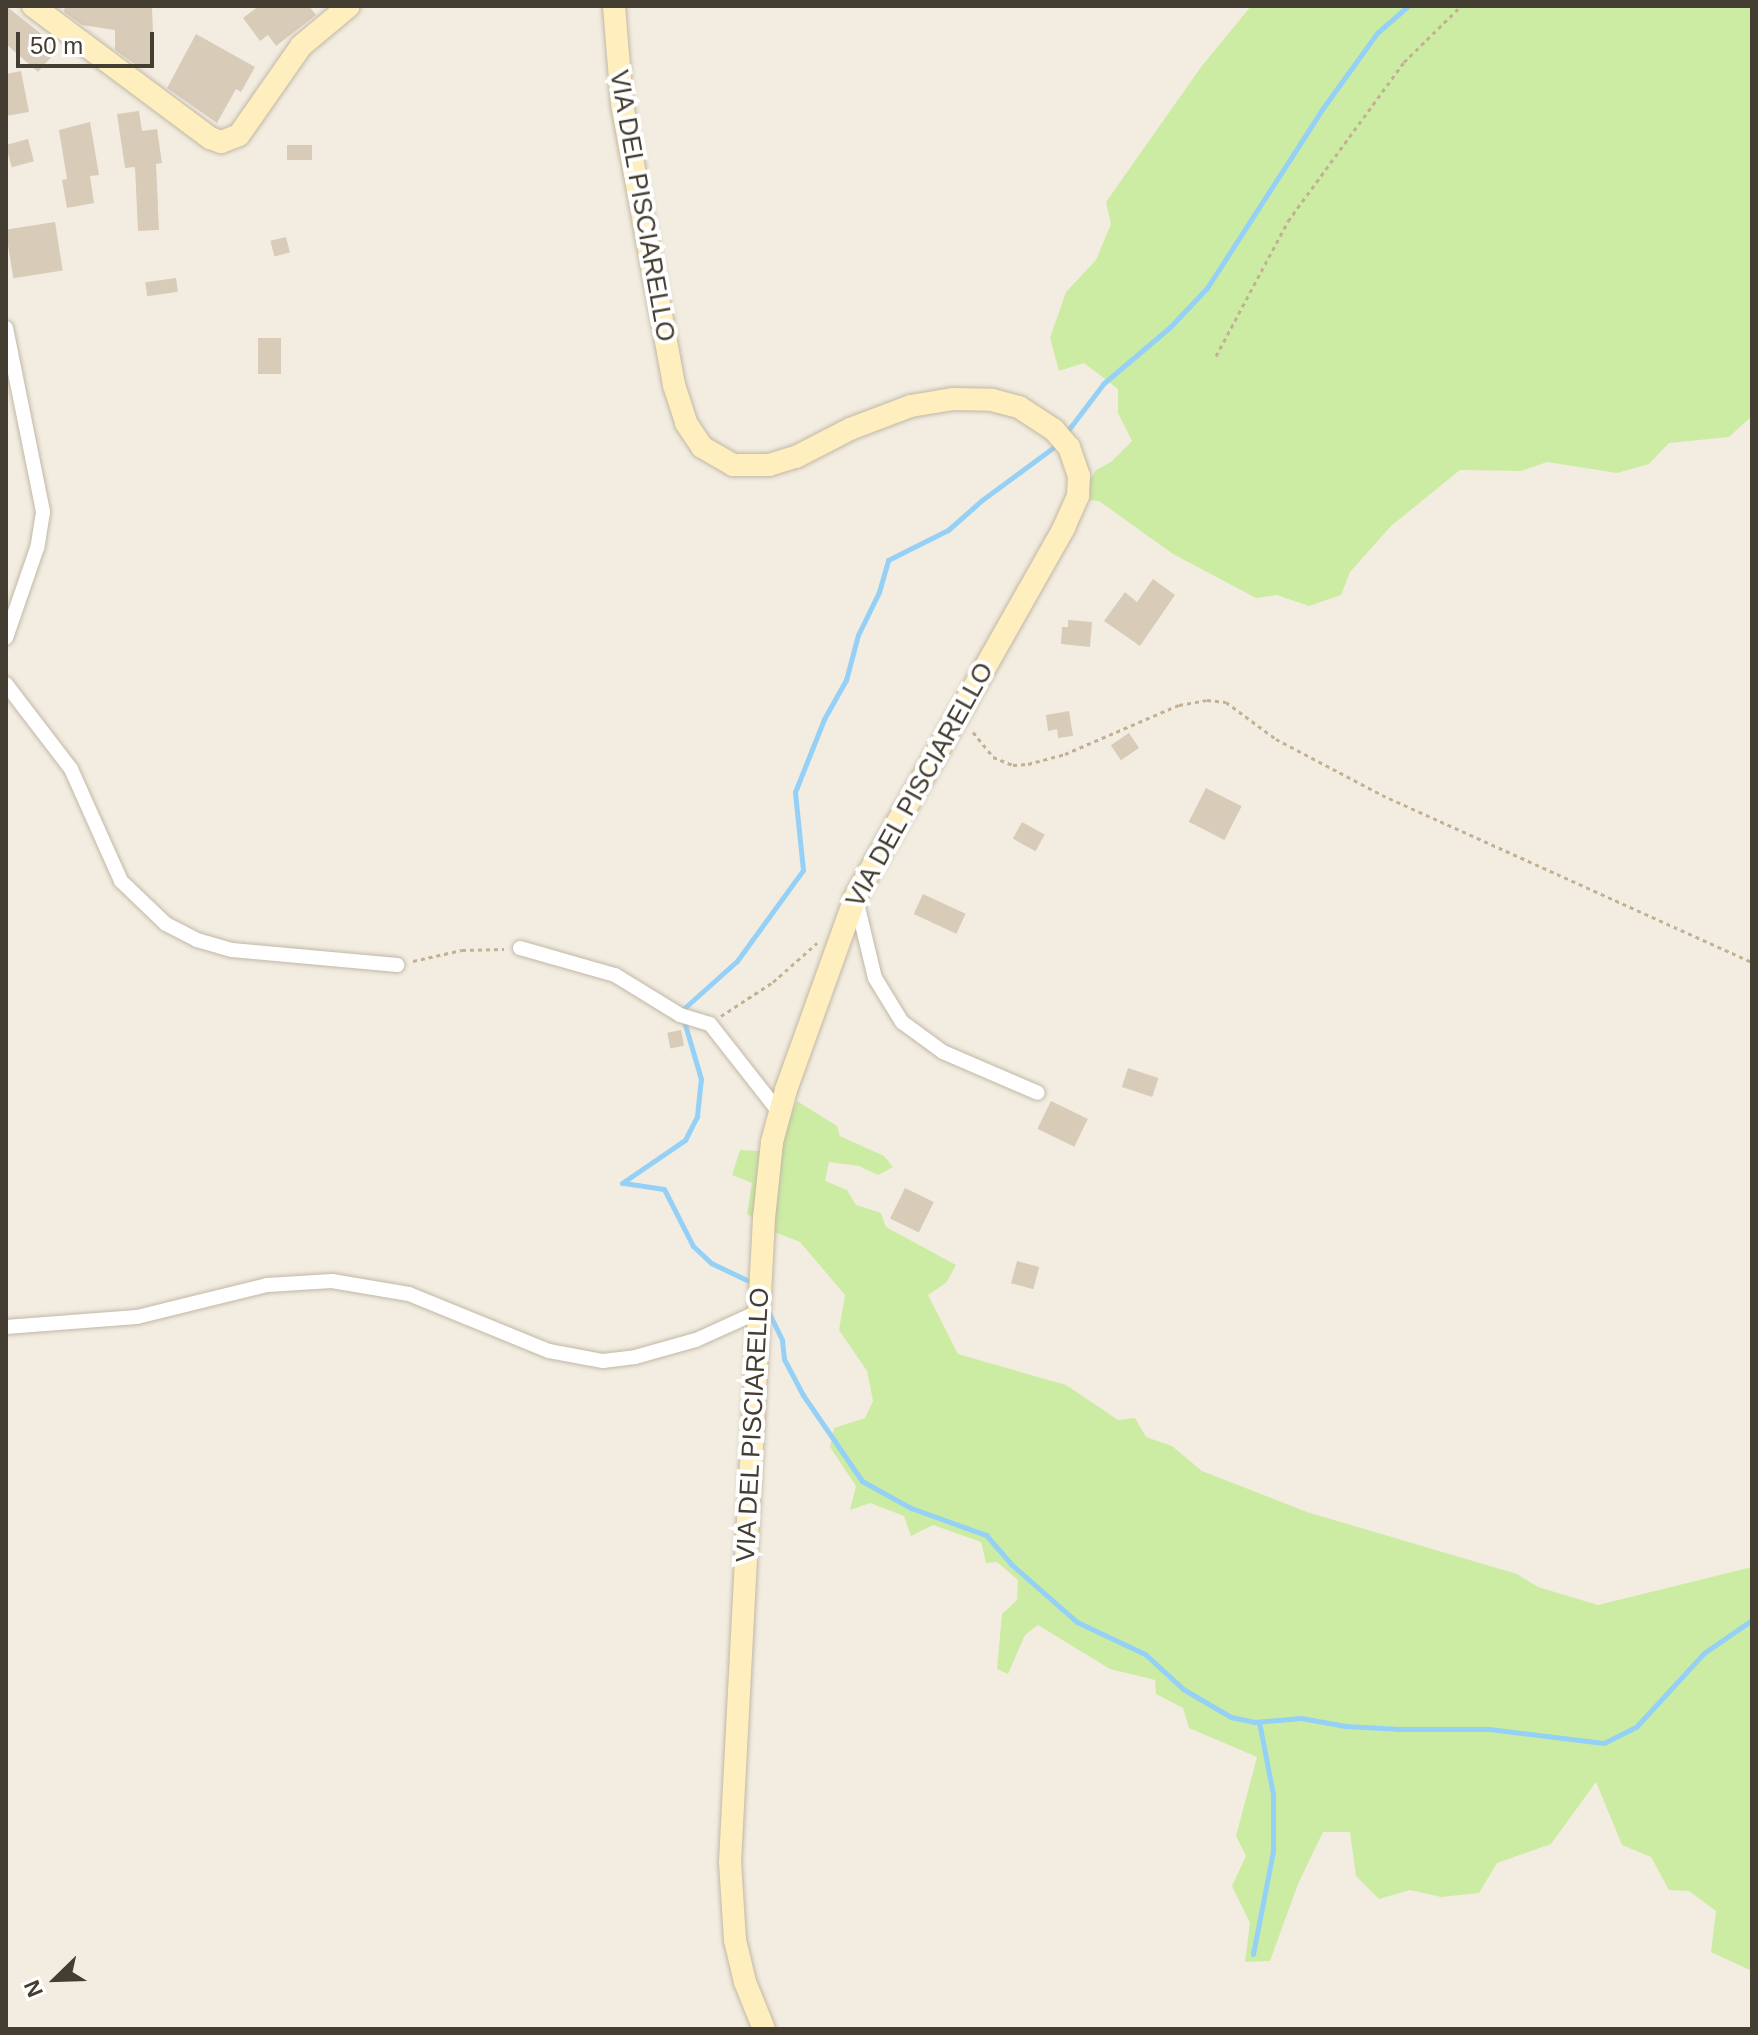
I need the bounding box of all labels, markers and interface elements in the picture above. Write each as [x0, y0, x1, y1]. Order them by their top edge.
scale bar [20, 16, 158, 66]
text: 50 m [30, 32, 83, 59]
street label: VIA DEL PISCIARELLO [603, 67, 681, 345]
street label: VIA DEL PISCIARELLO [839, 656, 1001, 914]
street label: VIA DEL PISCIARELLO [730, 1286, 776, 1564]
north arrow [16, 1939, 96, 2019]
text: N [19, 1976, 48, 2001]

